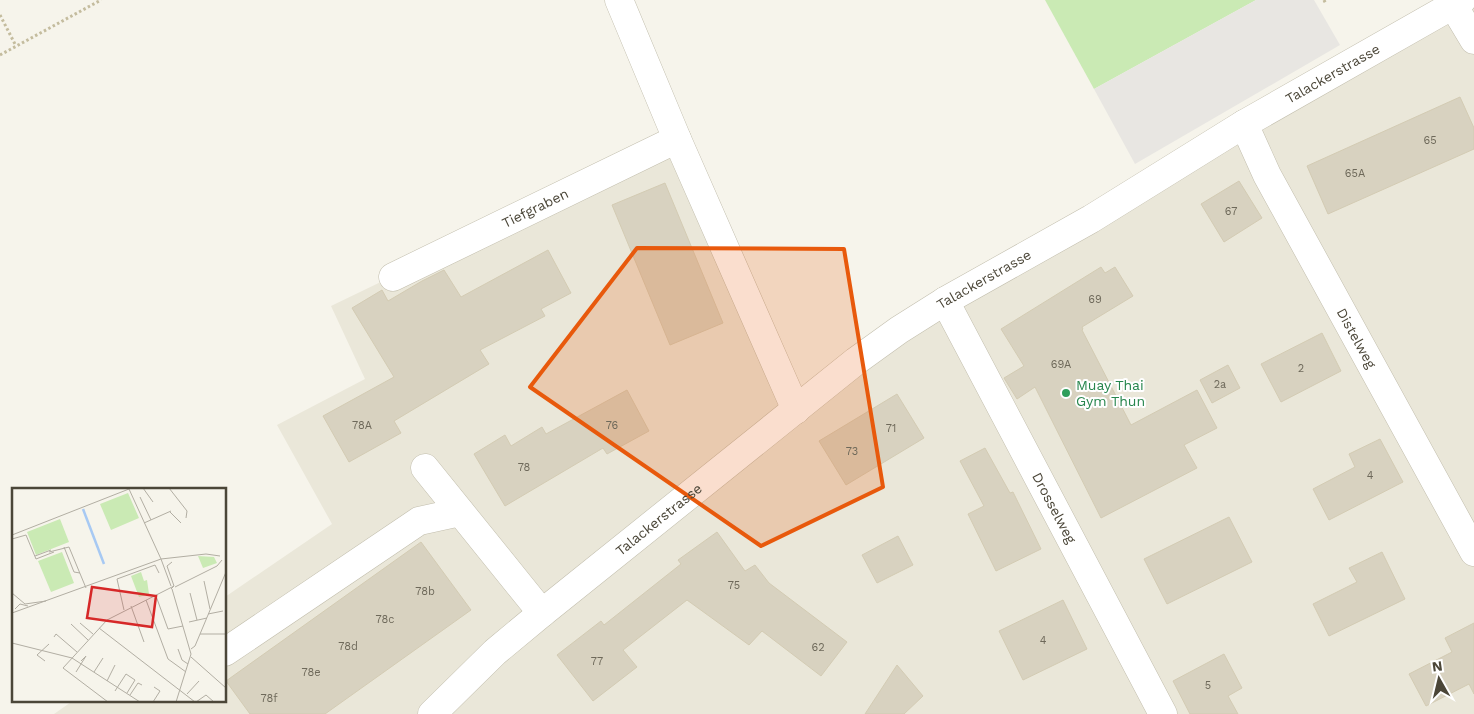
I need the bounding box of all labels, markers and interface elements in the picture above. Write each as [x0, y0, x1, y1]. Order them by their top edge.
street label: Talackerstrasse [1283, 40, 1383, 107]
house number: 65 [1423, 134, 1437, 147]
house number: 65A [1345, 167, 1365, 180]
street label: Tiefgraben [499, 185, 571, 231]
house number: 67 [1225, 205, 1237, 218]
street label: Talackerstrasse [934, 246, 1034, 312]
house number: 69 [1088, 293, 1102, 306]
street label: Distelweg [1334, 305, 1380, 371]
house number: 69A [1051, 358, 1071, 371]
house number: 2 [1298, 362, 1304, 375]
place label: Muay Thai Gym Thun [1076, 377, 1145, 409]
house number: 2a [1214, 378, 1226, 391]
marker: Muay Thai Gym Thun [1060, 387, 1072, 399]
house number: 78A [352, 419, 372, 432]
house number: 76 [606, 419, 619, 432]
house number: 71 [886, 422, 896, 435]
house number: 73 [846, 445, 858, 458]
house number: 78 [518, 461, 531, 474]
house number: 4 [1367, 469, 1374, 482]
street label: Drosselweg [1029, 470, 1080, 547]
street label: Talackerstrasse [612, 480, 705, 559]
inset map [12, 488, 226, 702]
house number: 75 [728, 579, 740, 592]
house number: 78b [415, 585, 435, 598]
house number: 78c [376, 613, 394, 626]
house number: 4 [1040, 634, 1047, 647]
house number: 78d [338, 640, 358, 653]
house number: 62 [811, 641, 825, 654]
north arrow [1414, 654, 1464, 704]
house number: 77 [591, 655, 603, 668]
text: N [1431, 657, 1443, 675]
house number: 78e [301, 666, 321, 679]
house number: 5 [1205, 679, 1211, 692]
house number: 78f [260, 692, 278, 705]

